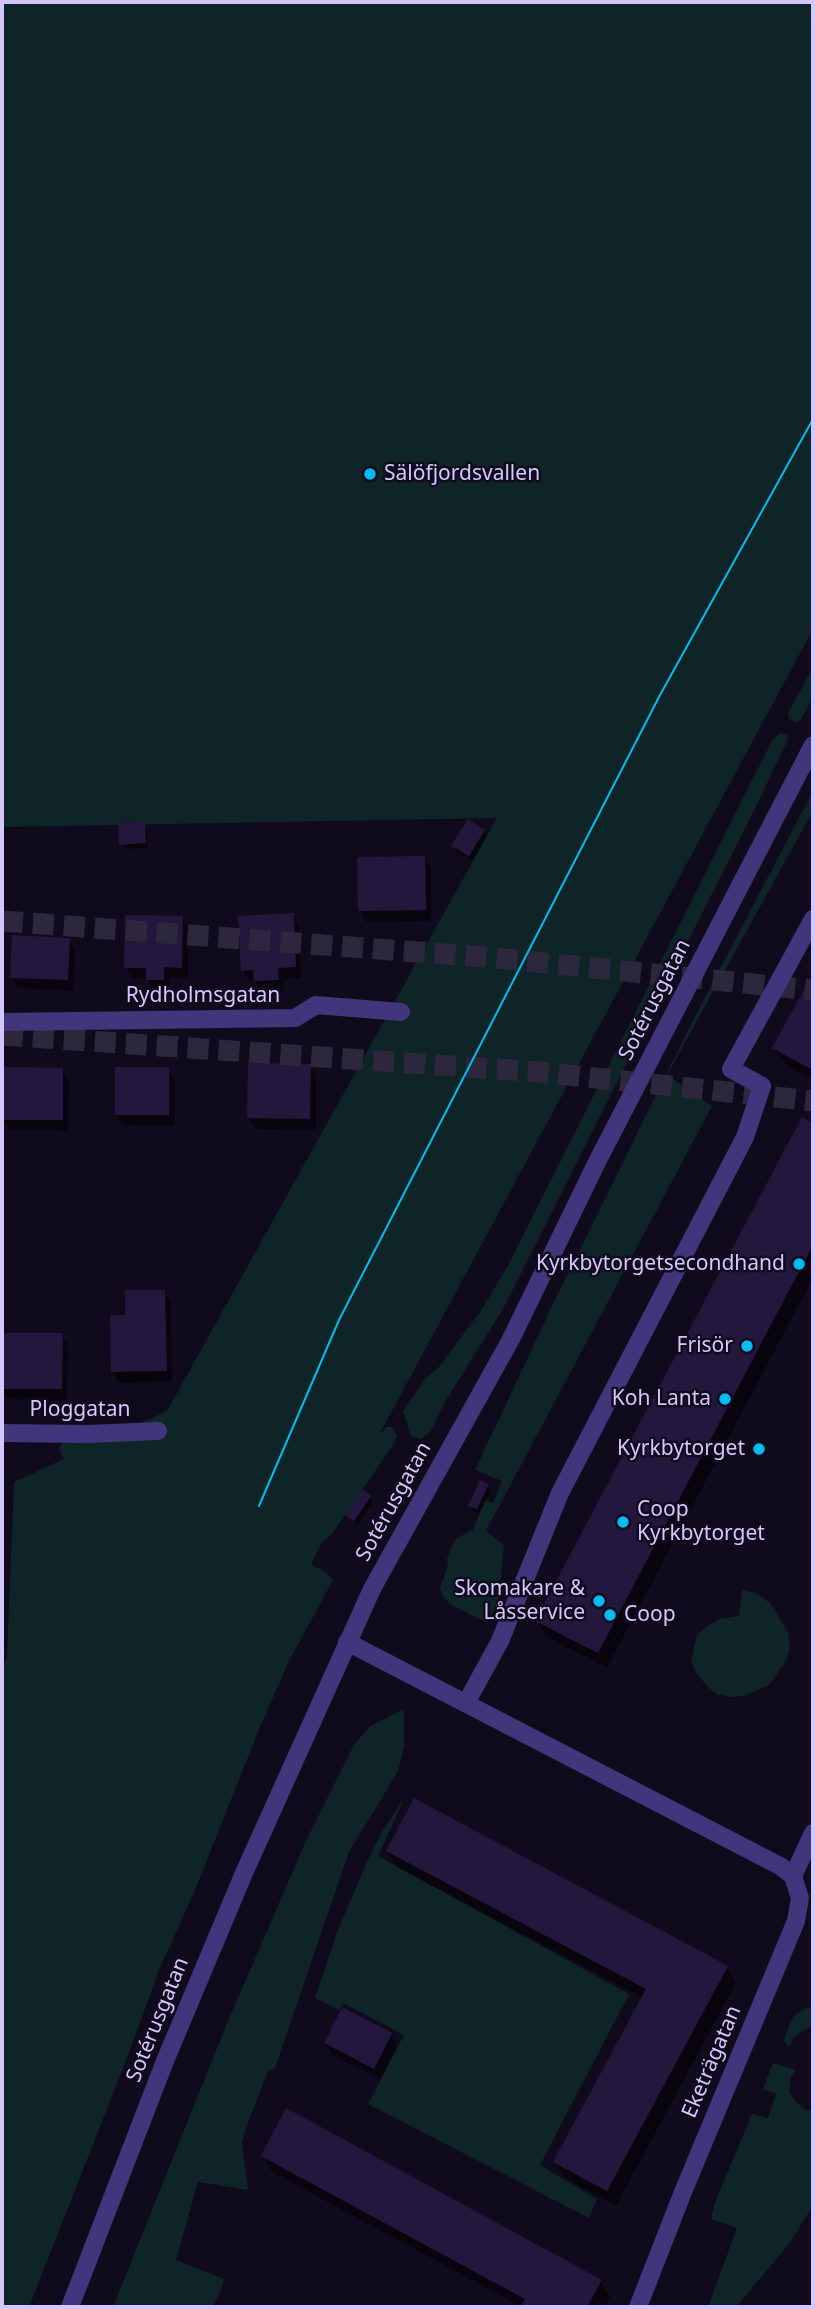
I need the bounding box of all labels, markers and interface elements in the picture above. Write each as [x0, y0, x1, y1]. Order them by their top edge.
place label: Sälöfjordsvallen [384, 461, 540, 487]
marker: Sälöfjordsvallen [362, 466, 378, 482]
street label: Sotérusgatan [614, 935, 696, 1065]
street label: Rydholmsgatan [126, 983, 280, 1009]
place label: Kyrkbytorgetsecondhand [536, 1251, 785, 1277]
marker: Kyrkbytorgetsecondhand [791, 1256, 807, 1272]
place label: Frisör [677, 1333, 733, 1359]
marker: Frisör [739, 1338, 755, 1354]
place label: Koh Lanta [612, 1386, 711, 1412]
marker: Koh Lanta [717, 1391, 733, 1407]
street label: Ploggatan [30, 1397, 130, 1423]
place label: Kyrkbytorget [617, 1436, 745, 1462]
street label: Sotérusgatan [351, 1438, 437, 1566]
marker: Kyrkbytorget [751, 1441, 767, 1457]
place label: Coop Kyrkbytorget [637, 1497, 765, 1547]
marker: Coop Kyrkbytorget [615, 1514, 631, 1530]
place label: Skomakare & Låsservice [454, 1576, 585, 1626]
marker: Skomakare & Låsservice [591, 1593, 607, 1609]
place label: Coop [624, 1602, 676, 1628]
marker: Coop [602, 1607, 618, 1623]
street label: Sotérusgatan [122, 1954, 194, 2086]
street label: Eketrägatan [677, 2002, 747, 2122]

